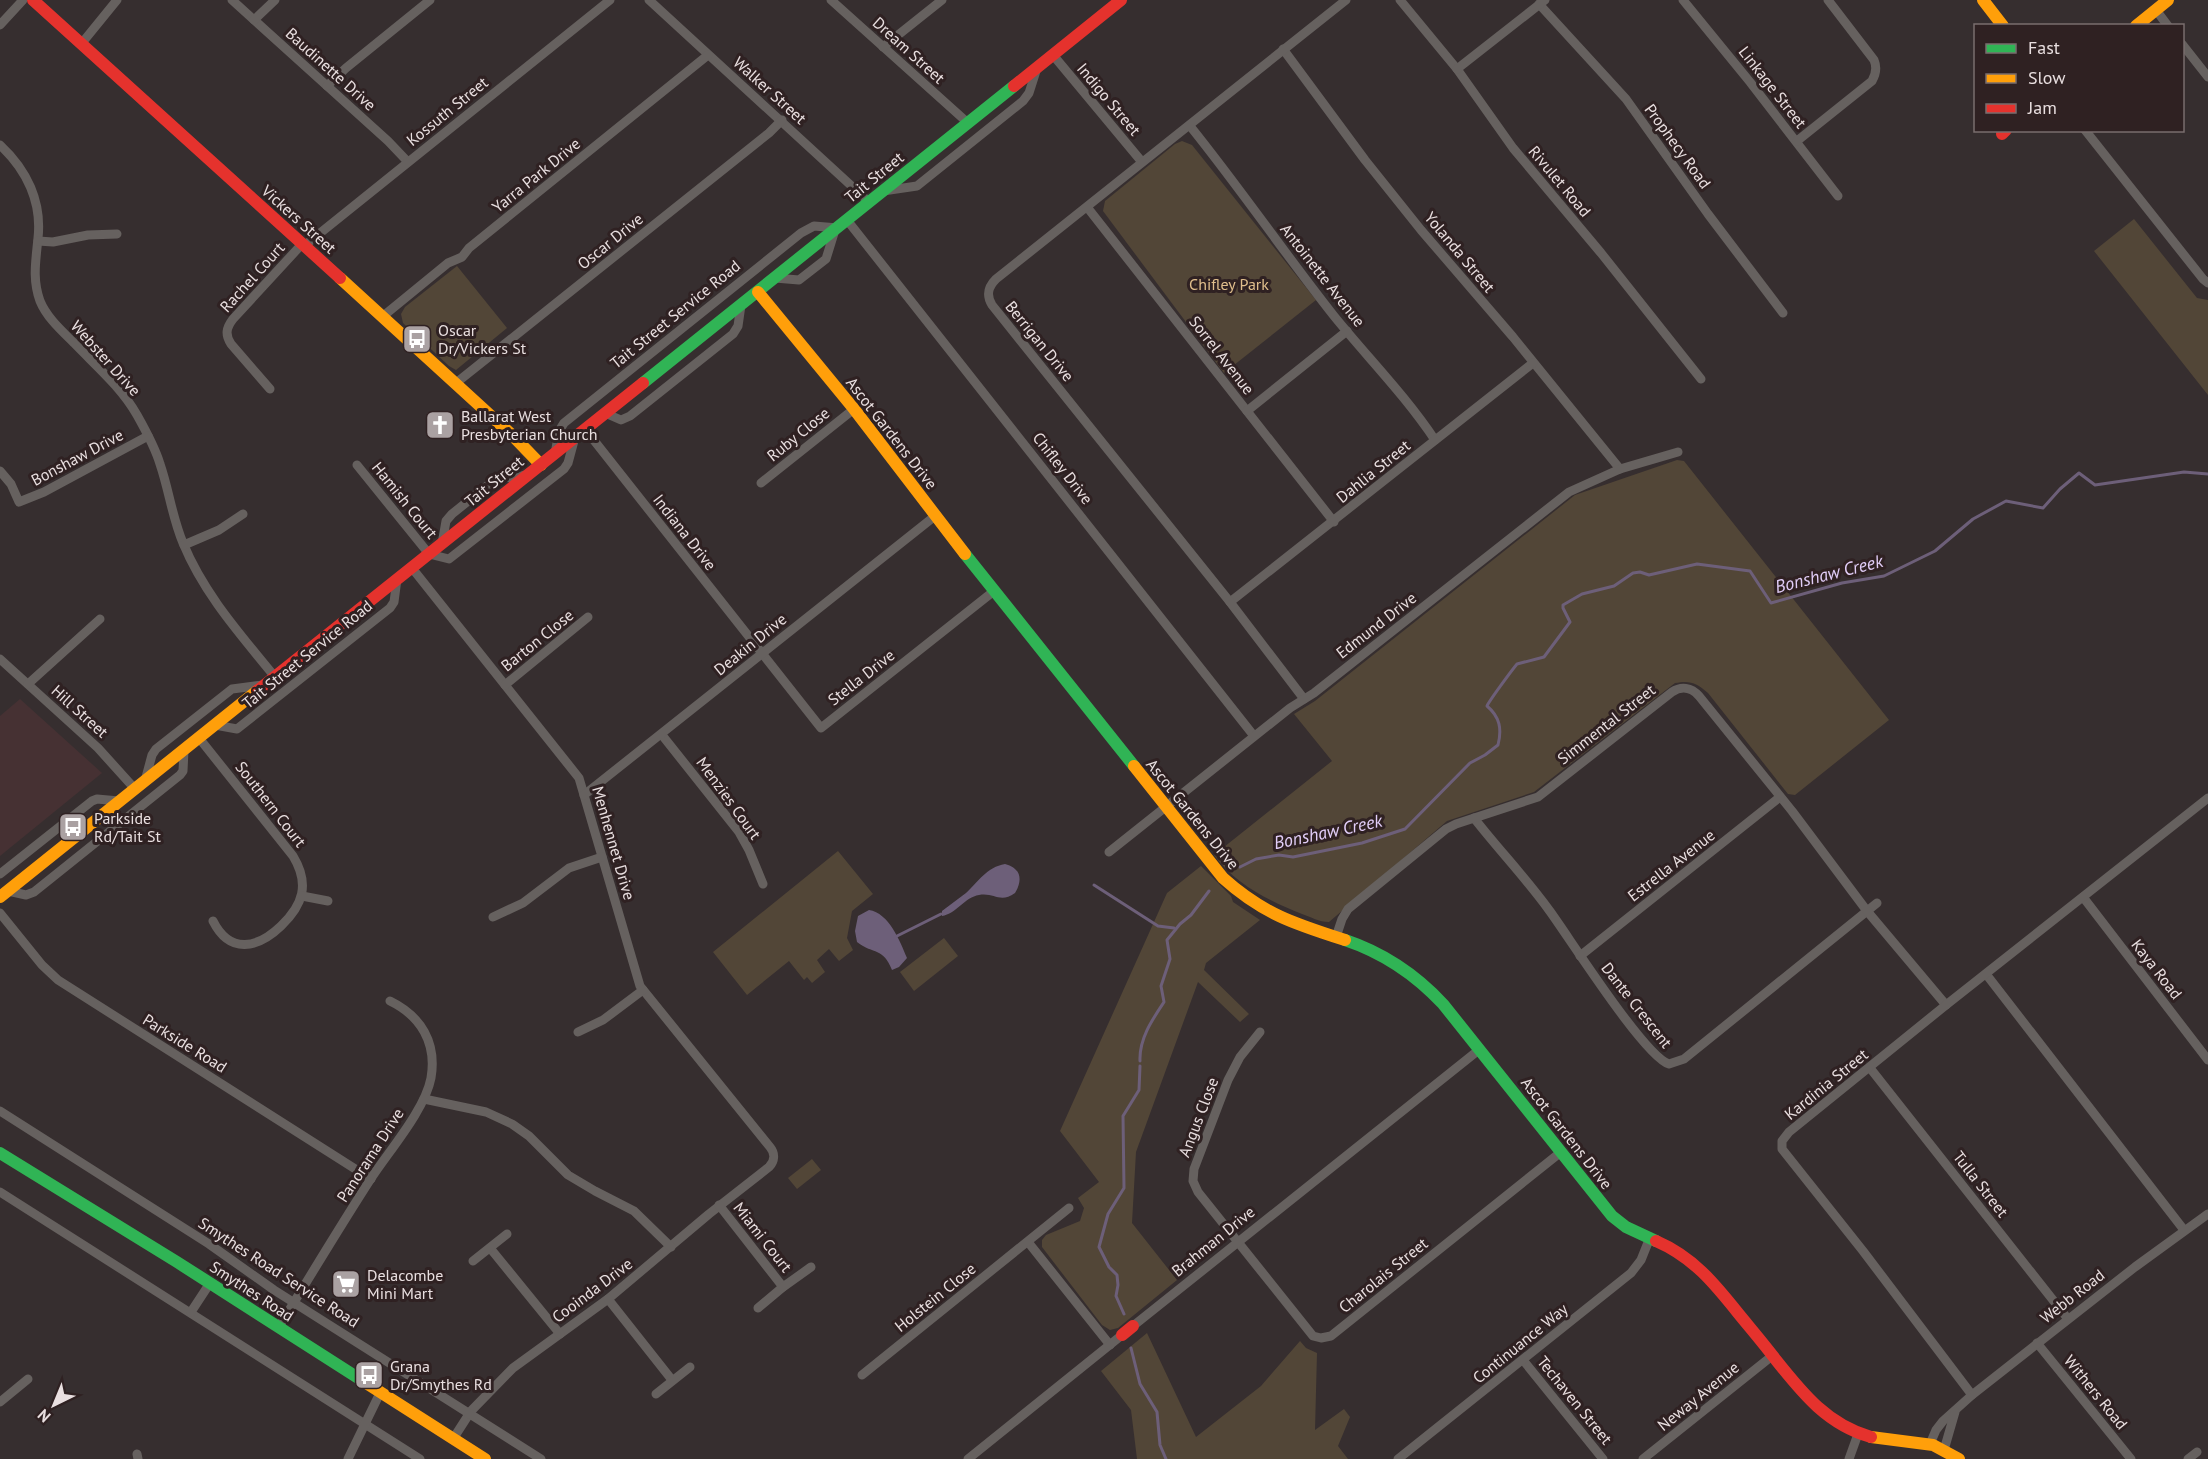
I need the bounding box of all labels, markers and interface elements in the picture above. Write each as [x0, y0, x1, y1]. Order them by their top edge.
street label: Dream Street [869, 12, 950, 88]
street label: Baudinette Drive [282, 23, 380, 115]
legend [1974, 24, 2184, 132]
text: Fast [2028, 36, 2060, 59]
street label: Linkage Street [1735, 42, 1812, 133]
street label: Walker Street [729, 52, 811, 128]
street label: Indigo Street [1073, 59, 1146, 140]
text: Slow [2028, 66, 2066, 89]
street label: Kossuth Street [402, 72, 492, 150]
text: Jam [2027, 96, 2057, 119]
street label: Prophecy Road [1641, 100, 1715, 192]
street label: Yarra Park Drive [488, 133, 584, 217]
street label: Rivulet Road [1525, 141, 1595, 221]
street label: Tait Street [841, 147, 908, 207]
street label: Vickers Street [257, 180, 341, 258]
street label: Yolanda Street [1420, 208, 1500, 297]
street label: Oscar Drive [573, 209, 647, 273]
street label: Antoinette Avenue [1276, 219, 1370, 331]
street label: Rachel Court [215, 237, 289, 316]
street label: Tait Street Service Road [606, 255, 744, 373]
park label: Chifley Park [1189, 274, 1269, 294]
street label: Berrigan Drive [1001, 297, 1079, 385]
street label: Sorrel Avenue [1185, 312, 1259, 398]
street label: Webster Drive [67, 316, 145, 400]
place label: Oscar Dr/Vickers St [438, 320, 527, 358]
bus stop icon: Oscar Dr/Vickers St [401, 323, 433, 355]
street label: Ascot Gardens Drive [842, 373, 942, 493]
street label: Ruby Close [763, 403, 833, 465]
place label: Ballarat West Presbyterian Church [461, 406, 598, 444]
church icon: Ballarat West Presbyterian Church [424, 409, 456, 441]
street label: Bonshaw Drive [27, 424, 127, 490]
street label: Chifley Drive [1029, 428, 1097, 508]
street label: Dahlia Street [1332, 435, 1414, 507]
street label: Tait Street [461, 451, 528, 511]
street label: Hamish Court [368, 458, 442, 543]
street label: Indiana Drive [649, 490, 721, 574]
water label: Bonshaw Creek [1773, 549, 1886, 598]
street label: Edmund Drive [1332, 587, 1420, 663]
street label: Tait Street Service Road [238, 595, 376, 713]
street label: Barton Close [497, 605, 577, 675]
street label: Deakin Drive [710, 609, 790, 679]
street label: Stella Drive [824, 645, 898, 709]
street label: Simmental Street [1553, 679, 1659, 768]
street label: Hill Street [47, 680, 113, 742]
street label: Menzies Court [692, 753, 766, 844]
street label: Ascot Gardens Drive [1142, 755, 1244, 873]
street label: Southern Court [231, 757, 311, 851]
street label: Menhennet Drive [588, 784, 640, 902]
place label: Parkside Rd/Tait St [94, 808, 161, 846]
water label: Bonshaw Creek [1271, 809, 1385, 854]
bus stop icon: Parkside Rd/Tait St [57, 811, 89, 843]
street label: Estrella Avenue [1623, 825, 1719, 905]
street label: Kaya Road [2127, 935, 2187, 1003]
street label: Dante Crescent [1597, 958, 1677, 1052]
street label: Parkside Road [139, 1009, 231, 1077]
street label: Kardinia Street [1780, 1044, 1872, 1124]
street label: Ascot Gardens Drive [1517, 1073, 1617, 1193]
street label: Angus Close [1174, 1074, 1222, 1160]
street label: Panorama Drive [332, 1104, 408, 1206]
street label: Tulla Street [1949, 1147, 2013, 1221]
street label: Miami Court [729, 1198, 797, 1277]
street label: Brahman Drive [1167, 1201, 1259, 1281]
street label: Smythes Road Service Road [195, 1213, 363, 1331]
street label: Charolais Street [1335, 1233, 1432, 1317]
street label: Cooinda Drive [548, 1253, 636, 1327]
street label: Smythes Road [206, 1257, 298, 1325]
street label: Holstein Close [890, 1258, 980, 1336]
place label: Delacombe Mini Mart [367, 1265, 443, 1303]
street label: Webb Road [2036, 1265, 2108, 1327]
supermarket icon: Delacombe Mini Mart [330, 1268, 362, 1300]
street label: Continuance Way [1468, 1298, 1572, 1387]
street label: Withers Road [2060, 1351, 2132, 1433]
street label: Techaven Street [1533, 1352, 1617, 1449]
place label: Grana Dr/Smythes Rd [390, 1356, 492, 1394]
street label: Neway Avenue [1653, 1357, 1743, 1435]
bus stop icon: Grana Dr/Smythes Rd [353, 1359, 385, 1391]
north arrow [24, 1375, 84, 1435]
text: N [33, 1405, 54, 1427]

